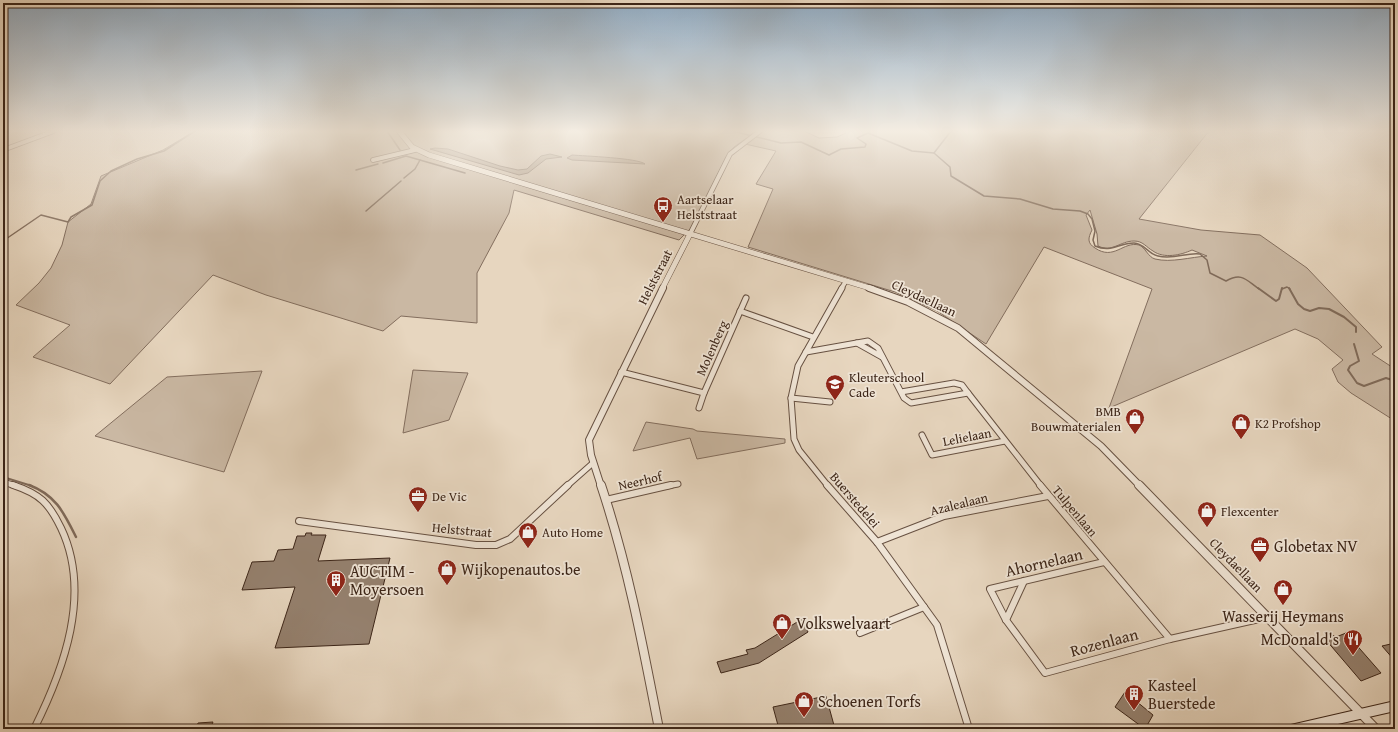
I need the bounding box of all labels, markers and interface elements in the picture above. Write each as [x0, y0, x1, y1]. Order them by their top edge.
place label: Aartselaar Helststraat [677, 190, 737, 224]
bus stop icon: Aartselaar Helststraat [652, 195, 674, 223]
street label: Helststraat [633, 246, 677, 308]
street label: Cleydaellaan [889, 275, 960, 322]
street label: Molenberg [691, 317, 733, 379]
place label: Kleuterschool Cade [849, 368, 925, 402]
school or university icon: Kleuterschool Cade [824, 373, 846, 401]
place label: BMB Bouwmaterialen [1031, 402, 1122, 436]
shop icon: BMB Bouwmaterialen [1124, 407, 1146, 435]
shop icon: K2 Profshop [1230, 412, 1252, 440]
place label: K2 Profshop [1255, 414, 1321, 433]
street label: Lelielaan [941, 423, 994, 451]
street label: Neerhof [616, 466, 665, 495]
street label: Buerstedelei [825, 468, 885, 532]
street label: Tulpenlaan [1048, 481, 1103, 541]
office icon: De Vic [407, 485, 429, 513]
place label: De Vic [432, 487, 467, 506]
street label: Azalealaan [928, 487, 991, 520]
shop icon: Flexcenter [1196, 500, 1218, 528]
place label: Flexcenter [1221, 502, 1279, 521]
street label: Helststraat [431, 518, 493, 542]
shop icon: Auto Home [517, 521, 539, 549]
place label: Auto Home [542, 523, 603, 542]
street label: Cleydaellaan [1205, 533, 1267, 597]
place label: Globetax NV [1274, 534, 1358, 558]
office icon: Globetax NV [1249, 535, 1271, 563]
street label: Ahornelaan [1003, 541, 1085, 583]
place label: Wijkopenautos.be [461, 557, 581, 581]
shop icon: Wijkopenautos.be [436, 558, 458, 586]
place label: AUCTIM - Moyersoen [350, 559, 424, 601]
building icon: AUCTIM - Moyersoen [325, 569, 347, 597]
shop icon: Wasserij Heymans [1272, 578, 1294, 606]
place label: Wasserij Heymans [1222, 604, 1344, 628]
place label: Volkswelvaart [796, 611, 891, 635]
shop icon: Volkswelvaart [771, 612, 793, 640]
street label: Rozenlaan [1067, 621, 1141, 663]
place label: McDonald's [1261, 627, 1339, 651]
restaurant icon: McDonald's [1342, 628, 1364, 656]
place label: Kasteel Buerstede [1148, 673, 1215, 715]
building icon: Kasteel Buerstede [1123, 683, 1145, 711]
place label: Schoenen Torfs [818, 689, 921, 713]
shop icon: Schoenen Torfs [793, 690, 815, 718]

